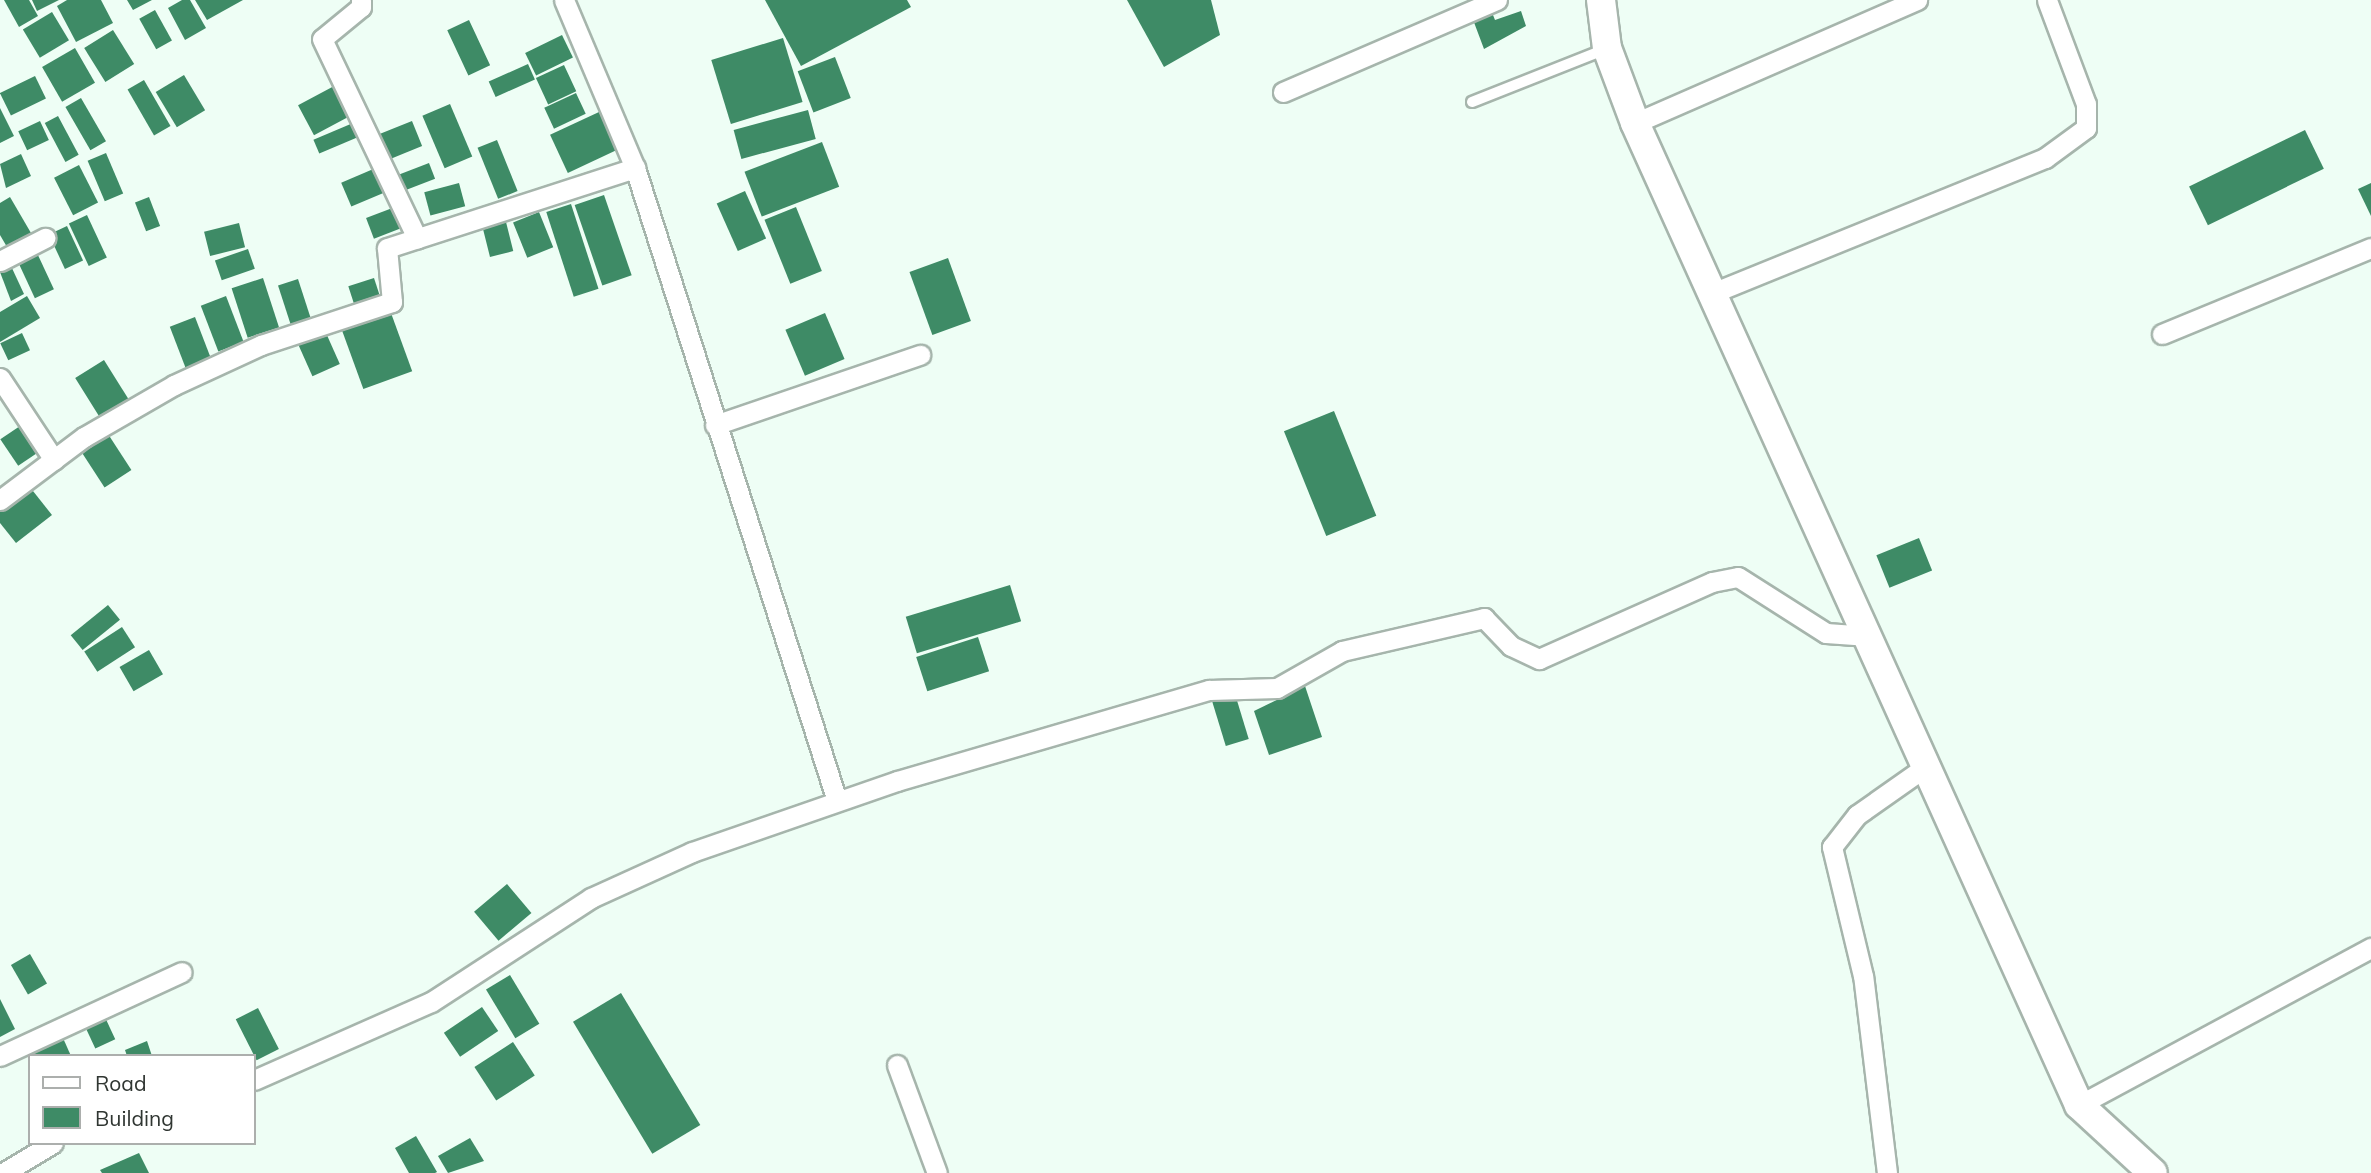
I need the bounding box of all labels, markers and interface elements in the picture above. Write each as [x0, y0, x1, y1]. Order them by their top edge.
legend [28, 1054, 256, 1145]
text: Road [95, 1070, 146, 1096]
text: Building [95, 1105, 174, 1131]

